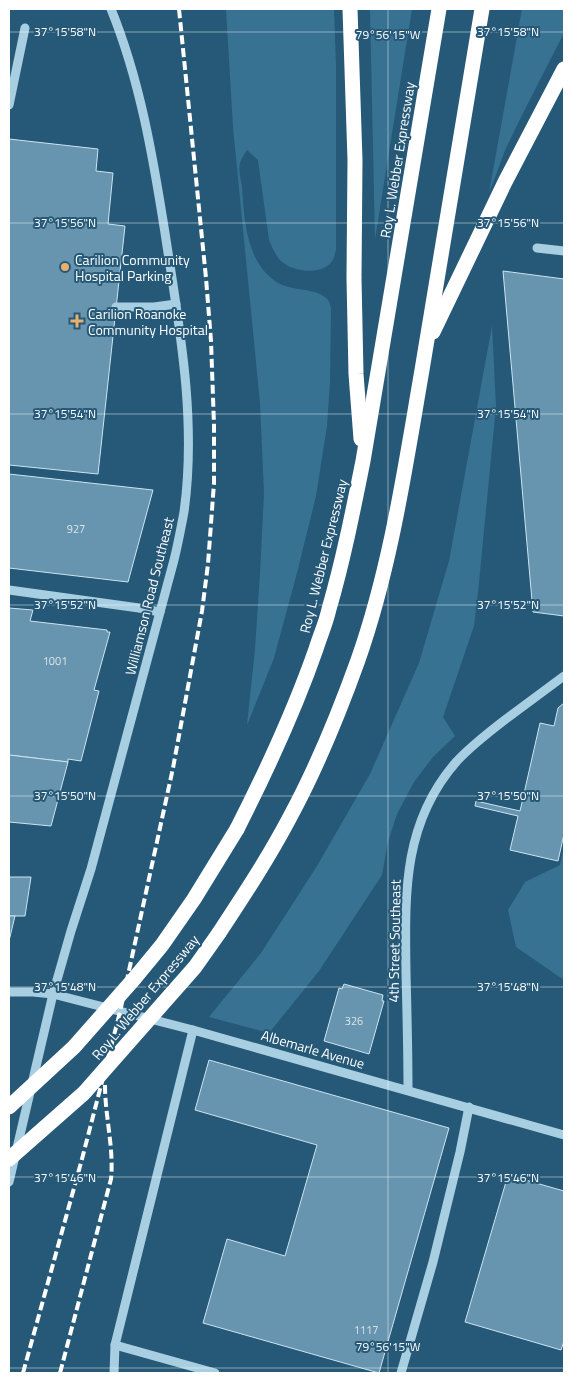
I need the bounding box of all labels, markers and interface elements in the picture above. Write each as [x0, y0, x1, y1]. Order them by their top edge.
text: 37°15'58"N [34, 22, 96, 41]
text: 37°15'58"N [477, 22, 539, 41]
text: 79°56'15"W [356, 25, 421, 44]
street label: Roy L. Webber Expressway [374, 80, 420, 240]
text: 37°15'56"N [34, 213, 96, 232]
text: 37°15'56"N [477, 213, 539, 232]
place label: Carilion Community Hospital Parking [75, 249, 190, 286]
marker: Carilion Community Hospital Parking [59, 261, 71, 273]
place label: Carilion Roanoke Community Hospital [88, 303, 208, 340]
marker: Carilion Roanoke Community Hospital [70, 314, 84, 328]
text: 37°15'54"N [34, 404, 96, 423]
text: 37°15'54"N [477, 404, 539, 423]
street label: Roy L. Webber Expressway [294, 477, 352, 635]
street label: Williamson Road Southeast [119, 515, 179, 677]
house number: 927 [67, 521, 85, 537]
text: 37°15'52"N [34, 595, 96, 614]
text: 37°15'52"N [477, 595, 539, 614]
house number: 1001 [43, 653, 67, 669]
text: 37°15'50"N [34, 786, 96, 805]
text: 37°15'50"N [477, 786, 539, 805]
street label: 4th Street Southeast [382, 879, 406, 1003]
street label: Roy L. Webber Expressway [86, 930, 204, 1064]
text: 37°15'48"N [34, 977, 96, 996]
text: 37°15'48"N [477, 977, 539, 996]
house number: 326 [345, 1013, 363, 1029]
street label: Albemarle Avenue [259, 1024, 367, 1074]
text: 37°15'46"N [34, 1168, 96, 1187]
text: 37°15'46"N [477, 1168, 539, 1187]
house number: 1117 [354, 1322, 378, 1338]
text: 79°56'15"W [356, 1337, 421, 1356]

